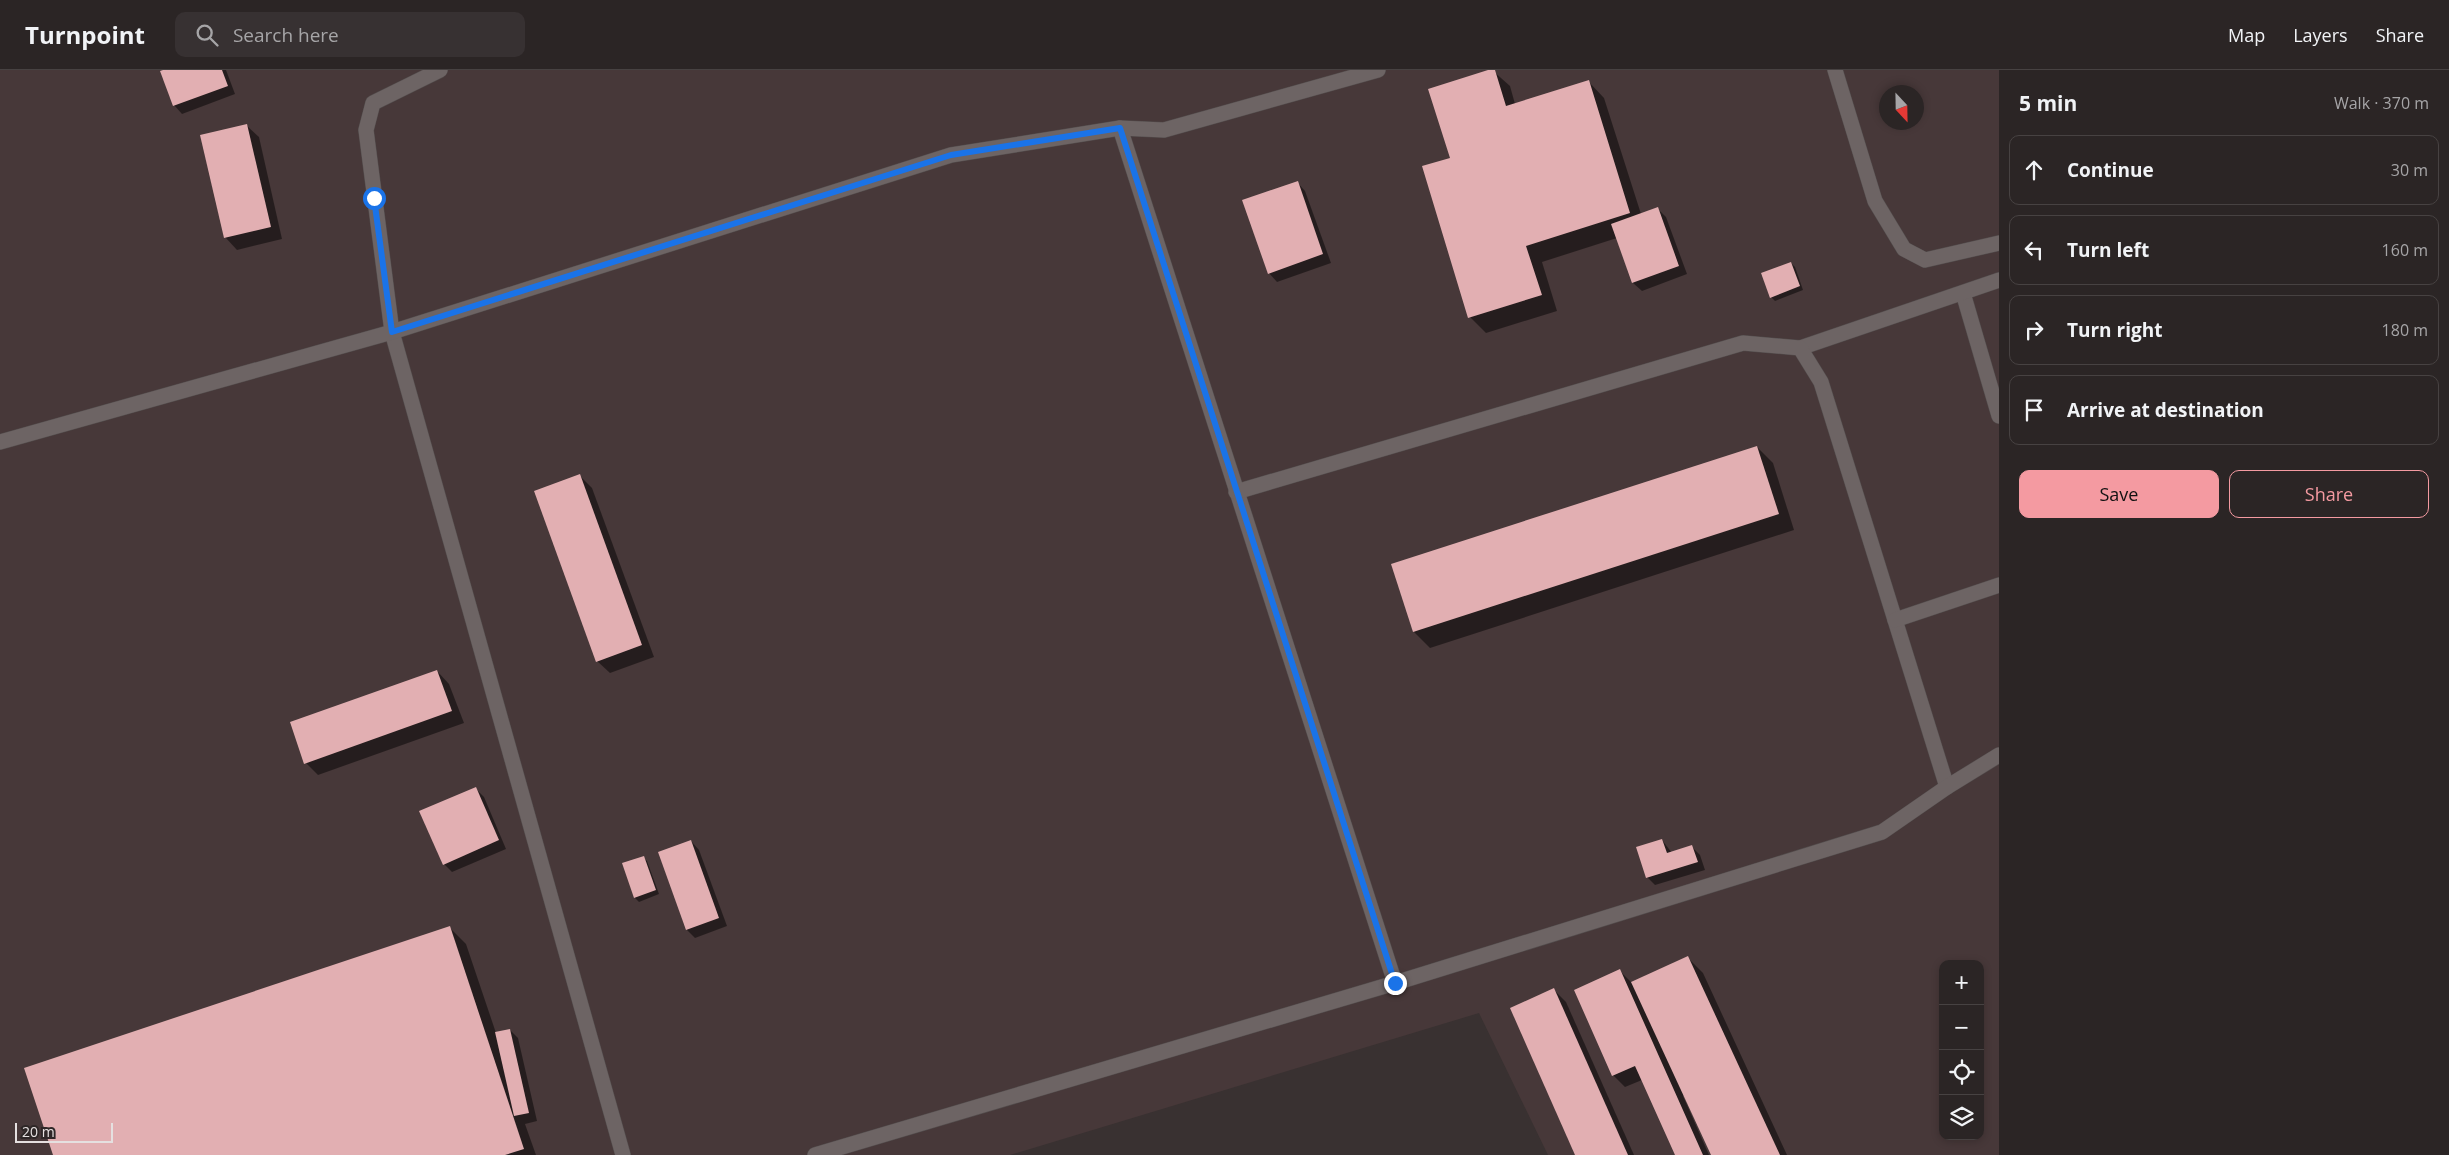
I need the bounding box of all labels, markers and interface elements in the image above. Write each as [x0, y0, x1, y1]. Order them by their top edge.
search box [175, 12, 525, 57]
text: Turnpoint [25, 18, 145, 51]
icon: search [193, 21, 221, 49]
text: Search here [233, 22, 339, 48]
text: Map [2228, 23, 2265, 47]
text: Layers [2293, 23, 2348, 47]
text: Share [2376, 23, 2424, 47]
north arrow [1879, 85, 1924, 130]
text: 5 min [2019, 89, 2077, 117]
text: Walk · 370 m [2334, 92, 2429, 114]
icon: ahead [2020, 156, 2048, 184]
text: Continue [2067, 157, 2154, 183]
text: 30 m [2391, 159, 2428, 181]
route start [363, 187, 386, 210]
icon: left [2020, 236, 2048, 264]
text: Turn left [2067, 237, 2149, 263]
text: 160 m [2382, 239, 2428, 261]
icon: right [2020, 316, 2048, 344]
text: Turn right [2067, 317, 2162, 343]
text: 180 m [2382, 319, 2428, 341]
icon: arrive [2020, 396, 2048, 424]
text: Arrive at destination [2067, 397, 2264, 423]
button: Save [2019, 470, 2219, 518]
button: Share [2229, 470, 2429, 518]
map controls [1939, 960, 1984, 1140]
button: + [1939, 960, 1984, 1005]
route end [1384, 972, 1407, 995]
button: − [1939, 1005, 1984, 1050]
button: locate [1939, 1050, 1984, 1095]
button: layers [1939, 1095, 1984, 1140]
scale bar [15, 1120, 112, 1143]
text: 20 m [22, 1122, 55, 1141]

